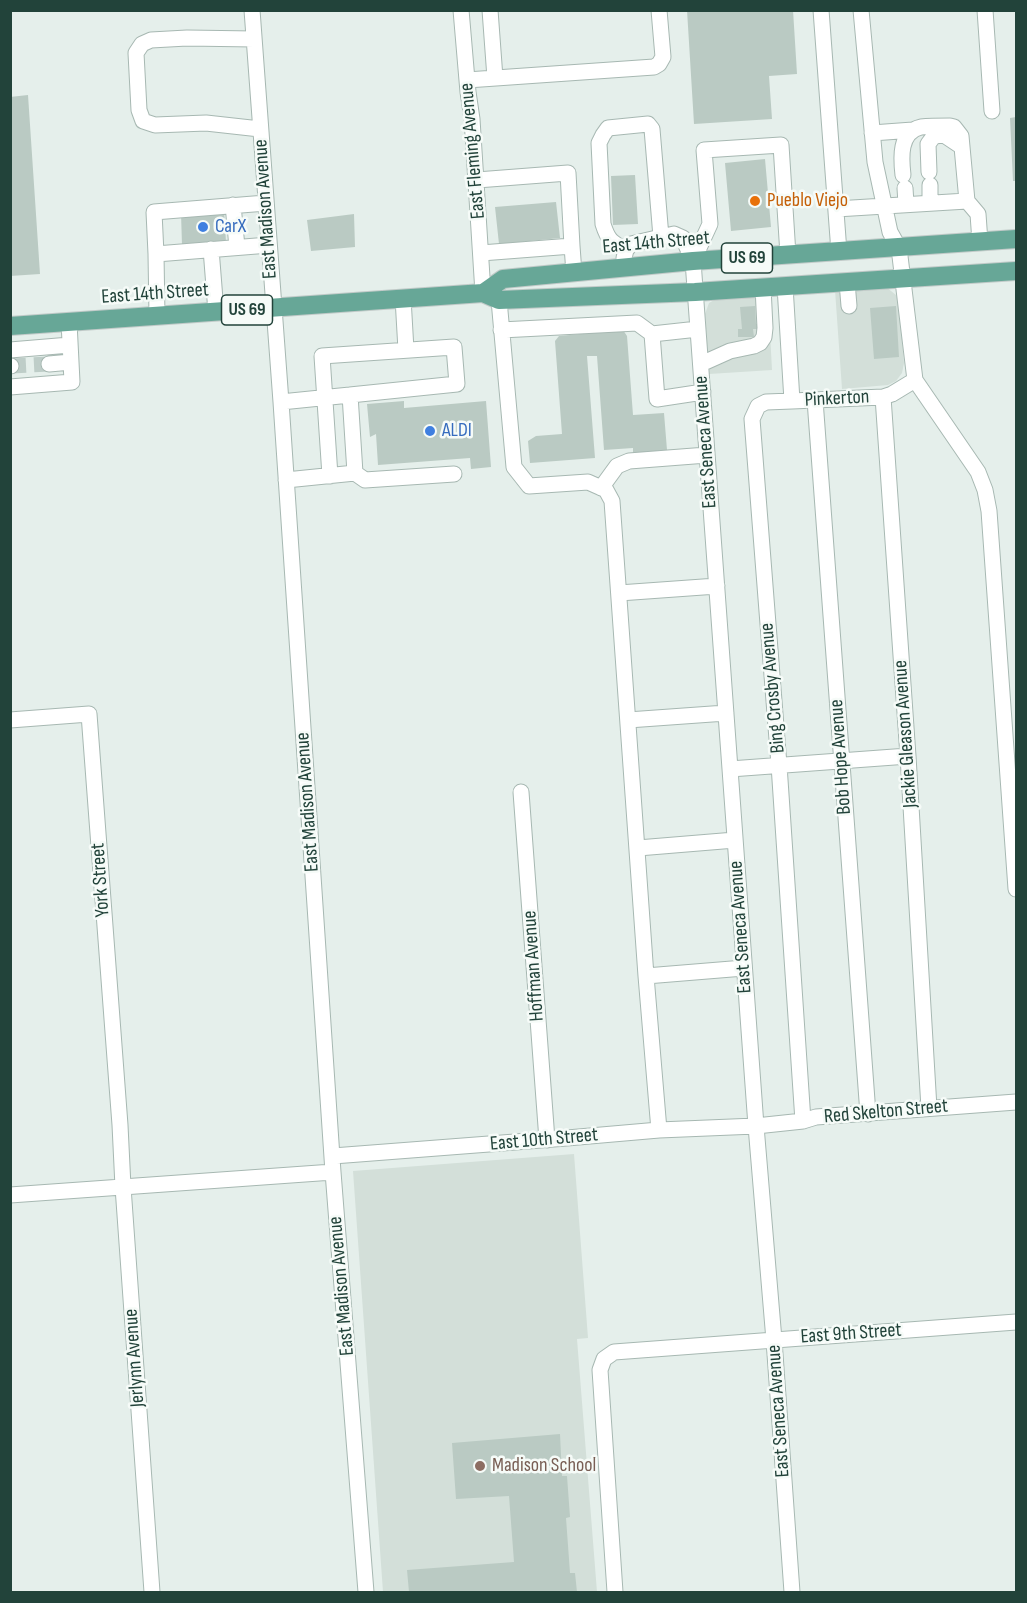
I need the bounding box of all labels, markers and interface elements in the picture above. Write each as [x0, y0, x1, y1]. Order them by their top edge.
street label: East Fleming Avenue [455, 82, 491, 220]
street label: East Madison Avenue [249, 138, 283, 280]
place label: Pueblo Viejo [767, 189, 848, 213]
marker: Pueblo Viejo [748, 194, 762, 208]
place label: CarX [215, 215, 246, 239]
marker: CarX [196, 220, 210, 234]
street label: East 14th Street [601, 226, 711, 260]
road number: US 69 [722, 243, 772, 273]
street label: East 14th Street [101, 278, 209, 310]
road number: US 69 [222, 295, 272, 325]
street label: East Seneca Avenue [689, 375, 723, 509]
street label: Pinkerton [804, 385, 870, 413]
place label: ALDI [442, 419, 472, 443]
marker: ALDI [423, 424, 437, 438]
street label: Bing Crosby Avenue [755, 622, 791, 754]
street label: Jackie Gleason Avenue [889, 659, 923, 809]
street label: Bob Hope Avenue [825, 699, 857, 815]
street label: East Madison Avenue [291, 731, 325, 873]
street label: York Street [86, 842, 116, 918]
street label: East Seneca Avenue [724, 860, 758, 994]
street label: Hoffman Avenue [518, 910, 550, 1022]
street label: Red Skelton Street [823, 1095, 949, 1129]
street label: East 10th Street [489, 1123, 599, 1157]
street label: East Madison Avenue [324, 1215, 360, 1357]
street label: Jerlynn Avenue [120, 1308, 150, 1408]
street label: East 9th Street [800, 1319, 902, 1349]
street label: East Seneca Avenue [762, 1344, 796, 1478]
place label: Madison School [492, 1454, 596, 1478]
marker: Madison School [473, 1459, 487, 1473]

